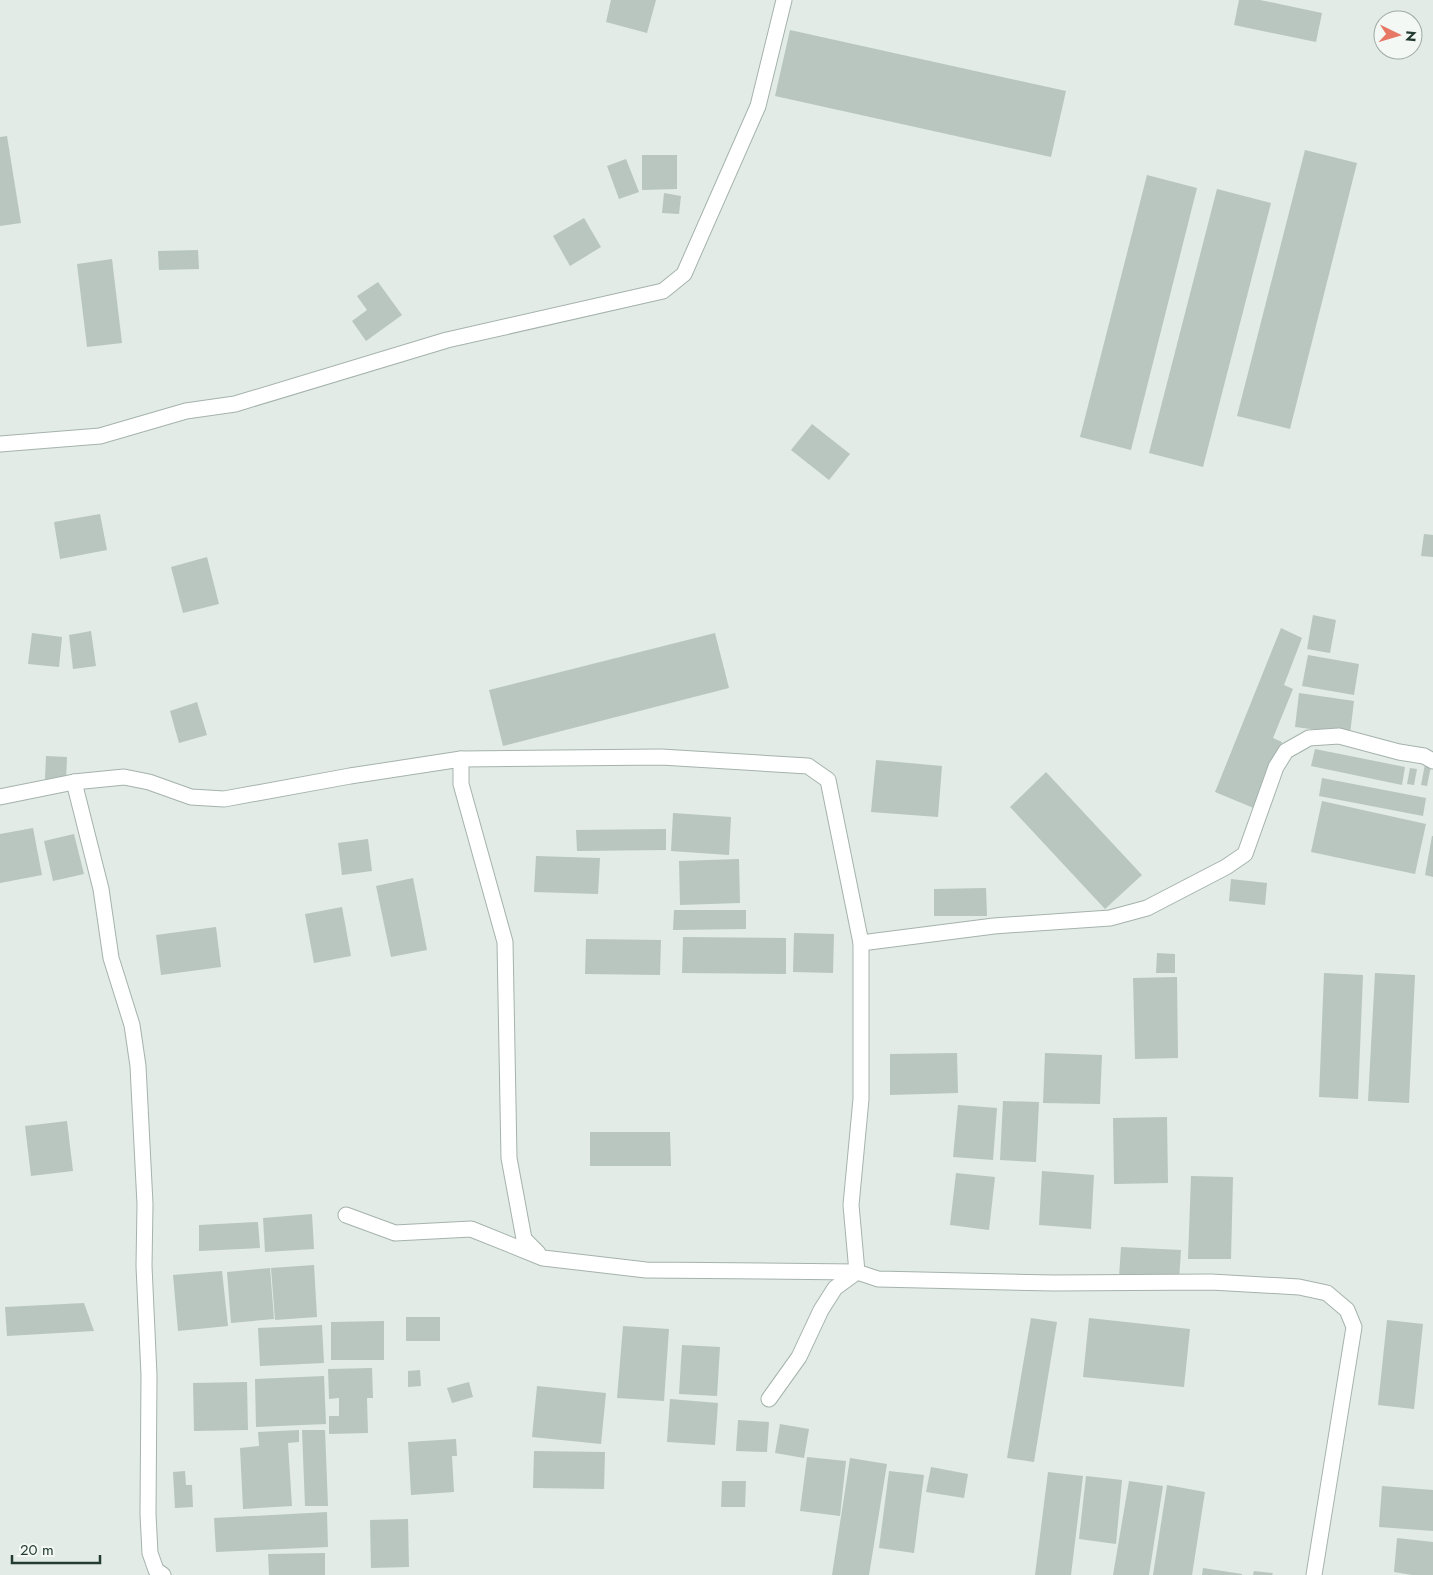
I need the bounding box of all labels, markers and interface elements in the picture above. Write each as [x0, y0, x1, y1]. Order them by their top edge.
north arrow [1373, 10, 1423, 60]
text: N [1401, 30, 1421, 43]
scale bar [12, 1532, 100, 1564]
text: 20 m [20, 1539, 54, 1561]

